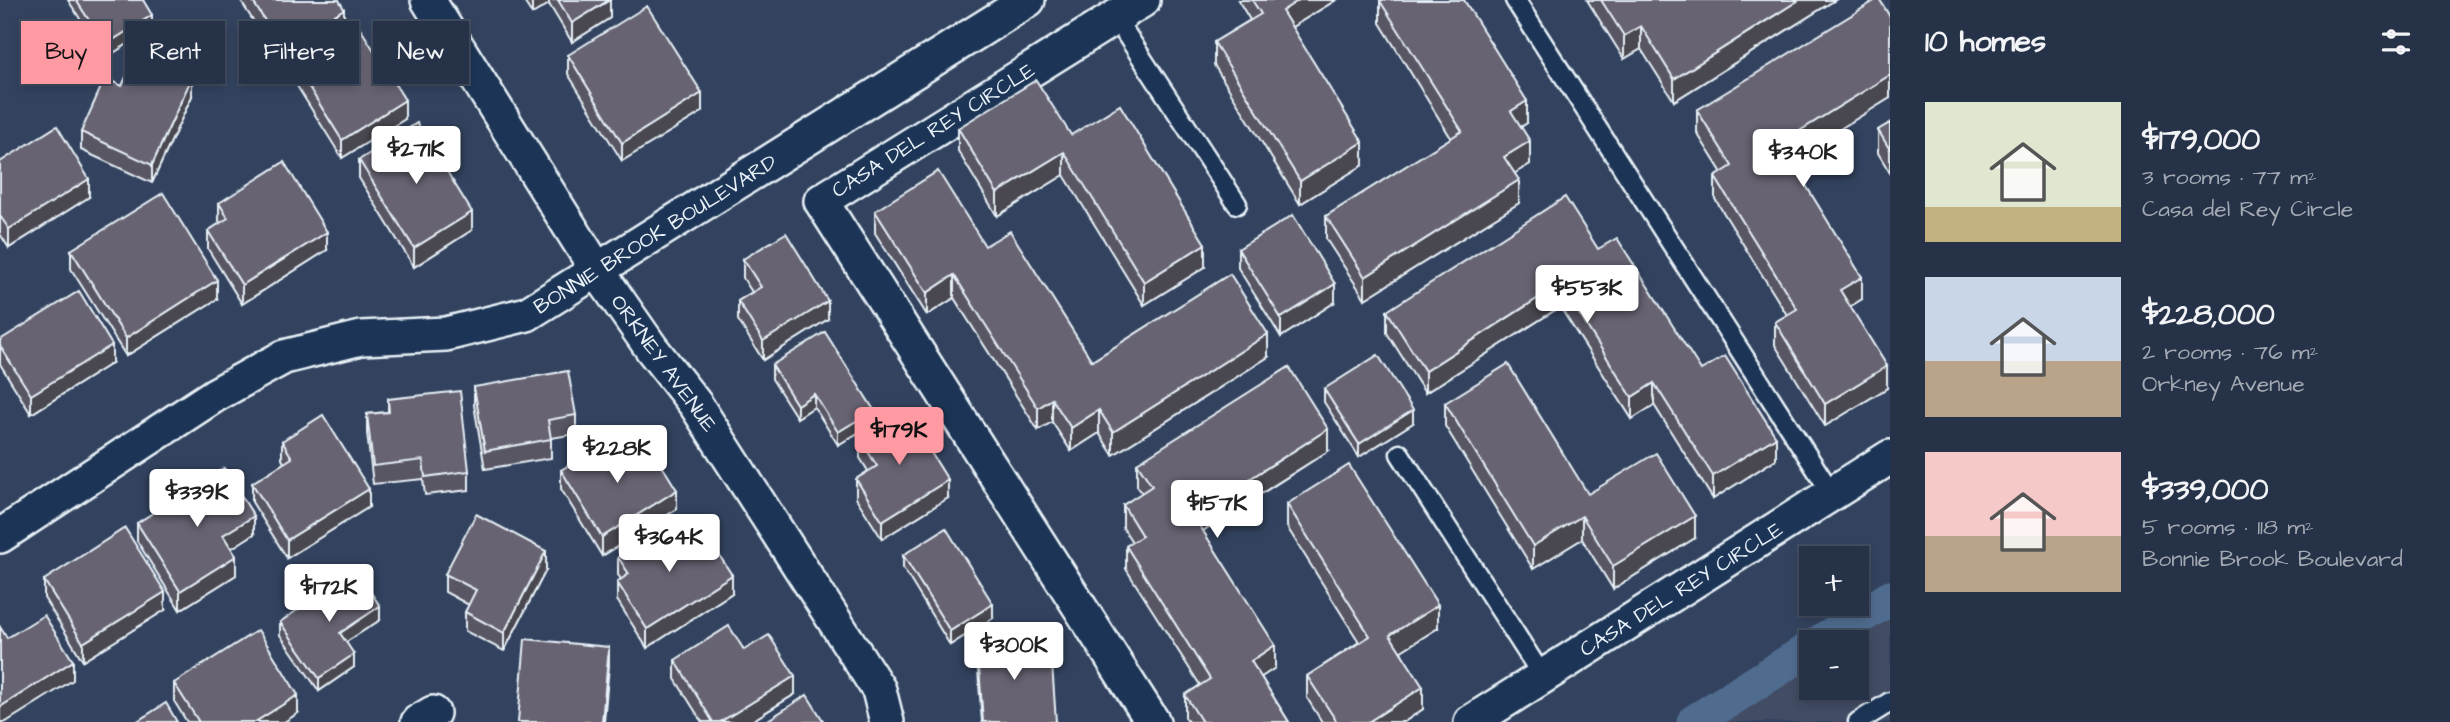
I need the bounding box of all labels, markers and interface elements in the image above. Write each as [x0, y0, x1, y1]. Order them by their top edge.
chip: Buy [21, 21, 111, 84]
chip: Rent [125, 21, 225, 84]
chip: Filters [239, 21, 359, 84]
chip: New [373, 21, 469, 84]
text: 10 homes [1925, 21, 2046, 63]
icon: filters [2377, 23, 2415, 61]
street label: CASA DEL REY CIRCLE [826, 56, 1041, 205]
text: $179,000 [2142, 119, 2260, 161]
pin: $271K [367, 127, 465, 186]
pin: $340K [1754, 130, 1852, 189]
icon: home [1981, 130, 2065, 214]
text: $271K [388, 133, 444, 165]
text: $340K [1769, 136, 1837, 168]
street label: BONNIE BROOK BOULEVARD [528, 147, 783, 321]
text: 3 rooms · 77 m² [2142, 161, 2317, 193]
text: Casa del Rey Circle [2142, 193, 2353, 225]
pin: $553K [1538, 266, 1636, 325]
text: $553K [1552, 272, 1623, 304]
street label: ORKNEY AVENUE [604, 289, 724, 438]
text: $228,000 [2142, 294, 2275, 336]
icon: home [1981, 305, 2065, 389]
text: 2 rooms · 76 m² [2142, 336, 2318, 368]
text: Orkney Avenue [2142, 368, 2305, 400]
pin: $179K [850, 407, 948, 467]
text: $179K [871, 414, 927, 446]
pin: $228K [568, 426, 666, 485]
text: $228K [583, 432, 651, 464]
text: $339,000 [2142, 469, 2268, 511]
pin: $339K [148, 470, 246, 529]
text: $339K [165, 476, 229, 508]
pin: $157K [1168, 480, 1266, 540]
icon: home [1981, 480, 2065, 564]
text: $157K [1187, 487, 1247, 519]
text: 5 rooms · 118 m² [2142, 511, 2314, 543]
pin: $364K [620, 514, 718, 574]
street label: CASA DEL REY CIRCLE [1574, 515, 1789, 664]
text: $364K [635, 521, 703, 553]
text: Bonnie Brook Boulevard [2142, 543, 2403, 575]
map controls [1799, 546, 1869, 700]
button: + [1799, 546, 1869, 616]
pin: $172K [280, 564, 378, 624]
text: $172K [301, 571, 357, 603]
pin: $300K [965, 622, 1063, 682]
text: $300K [980, 629, 1048, 661]
button: − [1799, 630, 1869, 700]

